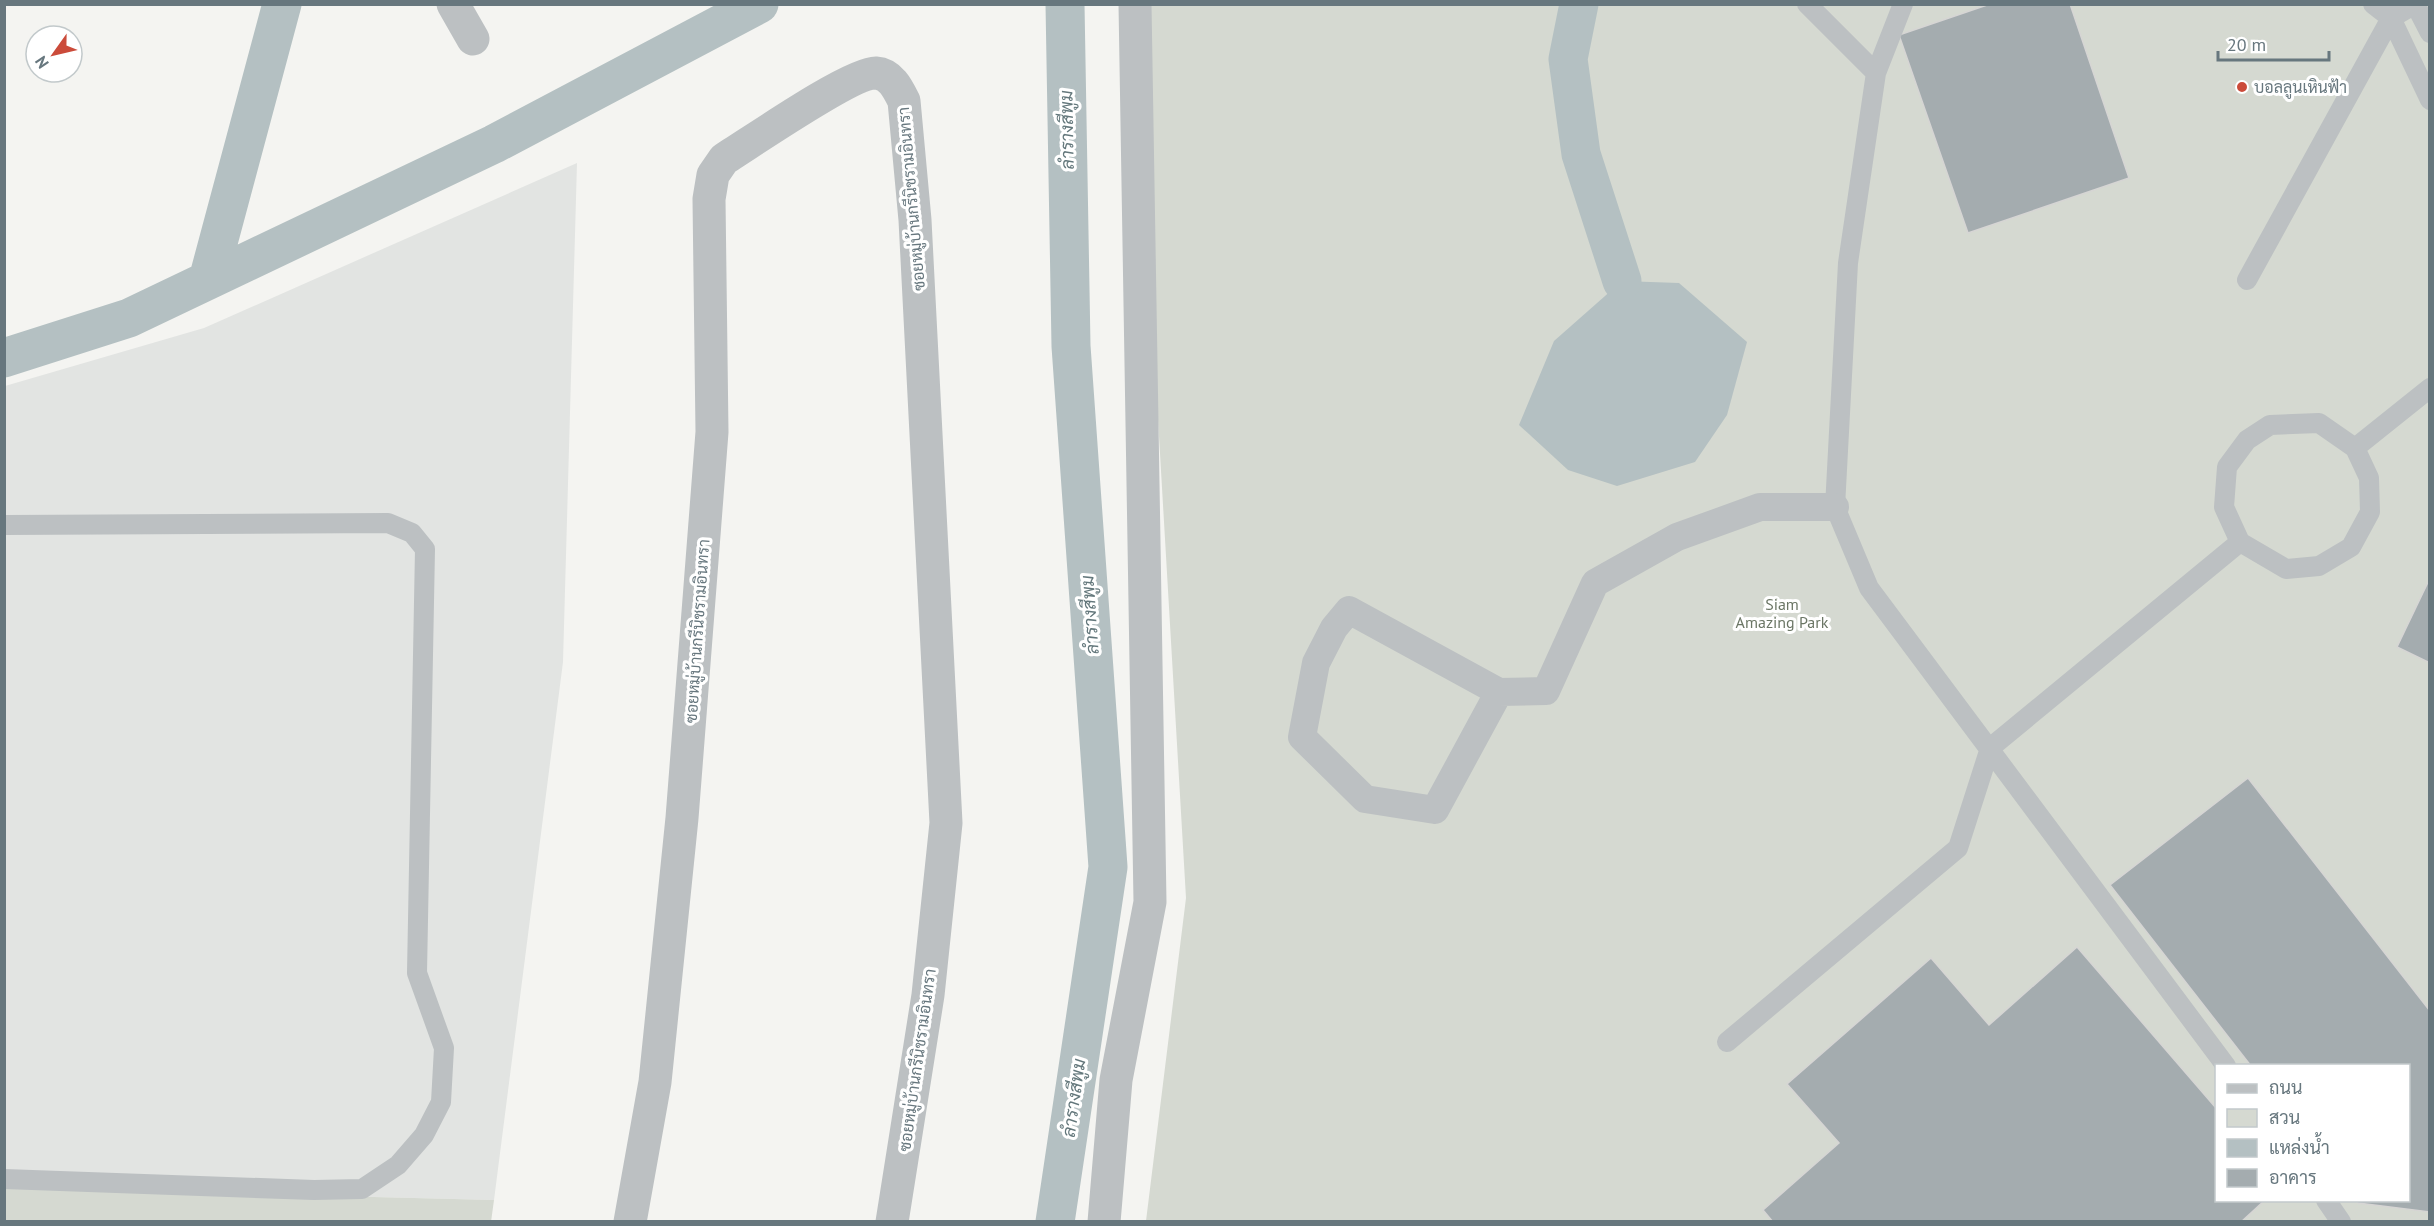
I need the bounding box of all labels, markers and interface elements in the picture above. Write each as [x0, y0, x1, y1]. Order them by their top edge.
north arrow [24, 24, 84, 84]
scale bar [2218, 24, 2329, 62]
text: 20 m [2227, 33, 2266, 56]
text: N [30, 52, 53, 72]
place label: บอลลูนเหินฟ้า [2254, 77, 2347, 99]
marker: บอลลูนเหินฟ้า [2235, 80, 2249, 94]
water label: ลำรางสีพูม [1053, 90, 1081, 170]
street label: ซอยหมู่บ้านกรีนิชรามอินทรา [892, 106, 931, 292]
street label: ซอยหมู่บ้านกรีนิชรามอินทรา [680, 538, 715, 724]
water label: ลำรางสีพูม [1074, 575, 1106, 655]
park label: Siam Amazing Park [1736, 594, 1829, 632]
street label: ซอยหมู่บ้านกรีนิชรามอินทรา [893, 967, 942, 1153]
water label: ลำรางสีพูม [1056, 1057, 1092, 1139]
legend [2215, 1064, 2410, 1202]
text: ถนน [2269, 1076, 2302, 1099]
text: สวน [2269, 1106, 2300, 1129]
text: แหล่งน้ำ [2269, 1132, 2330, 1159]
text: อาคาร [2269, 1166, 2317, 1189]

